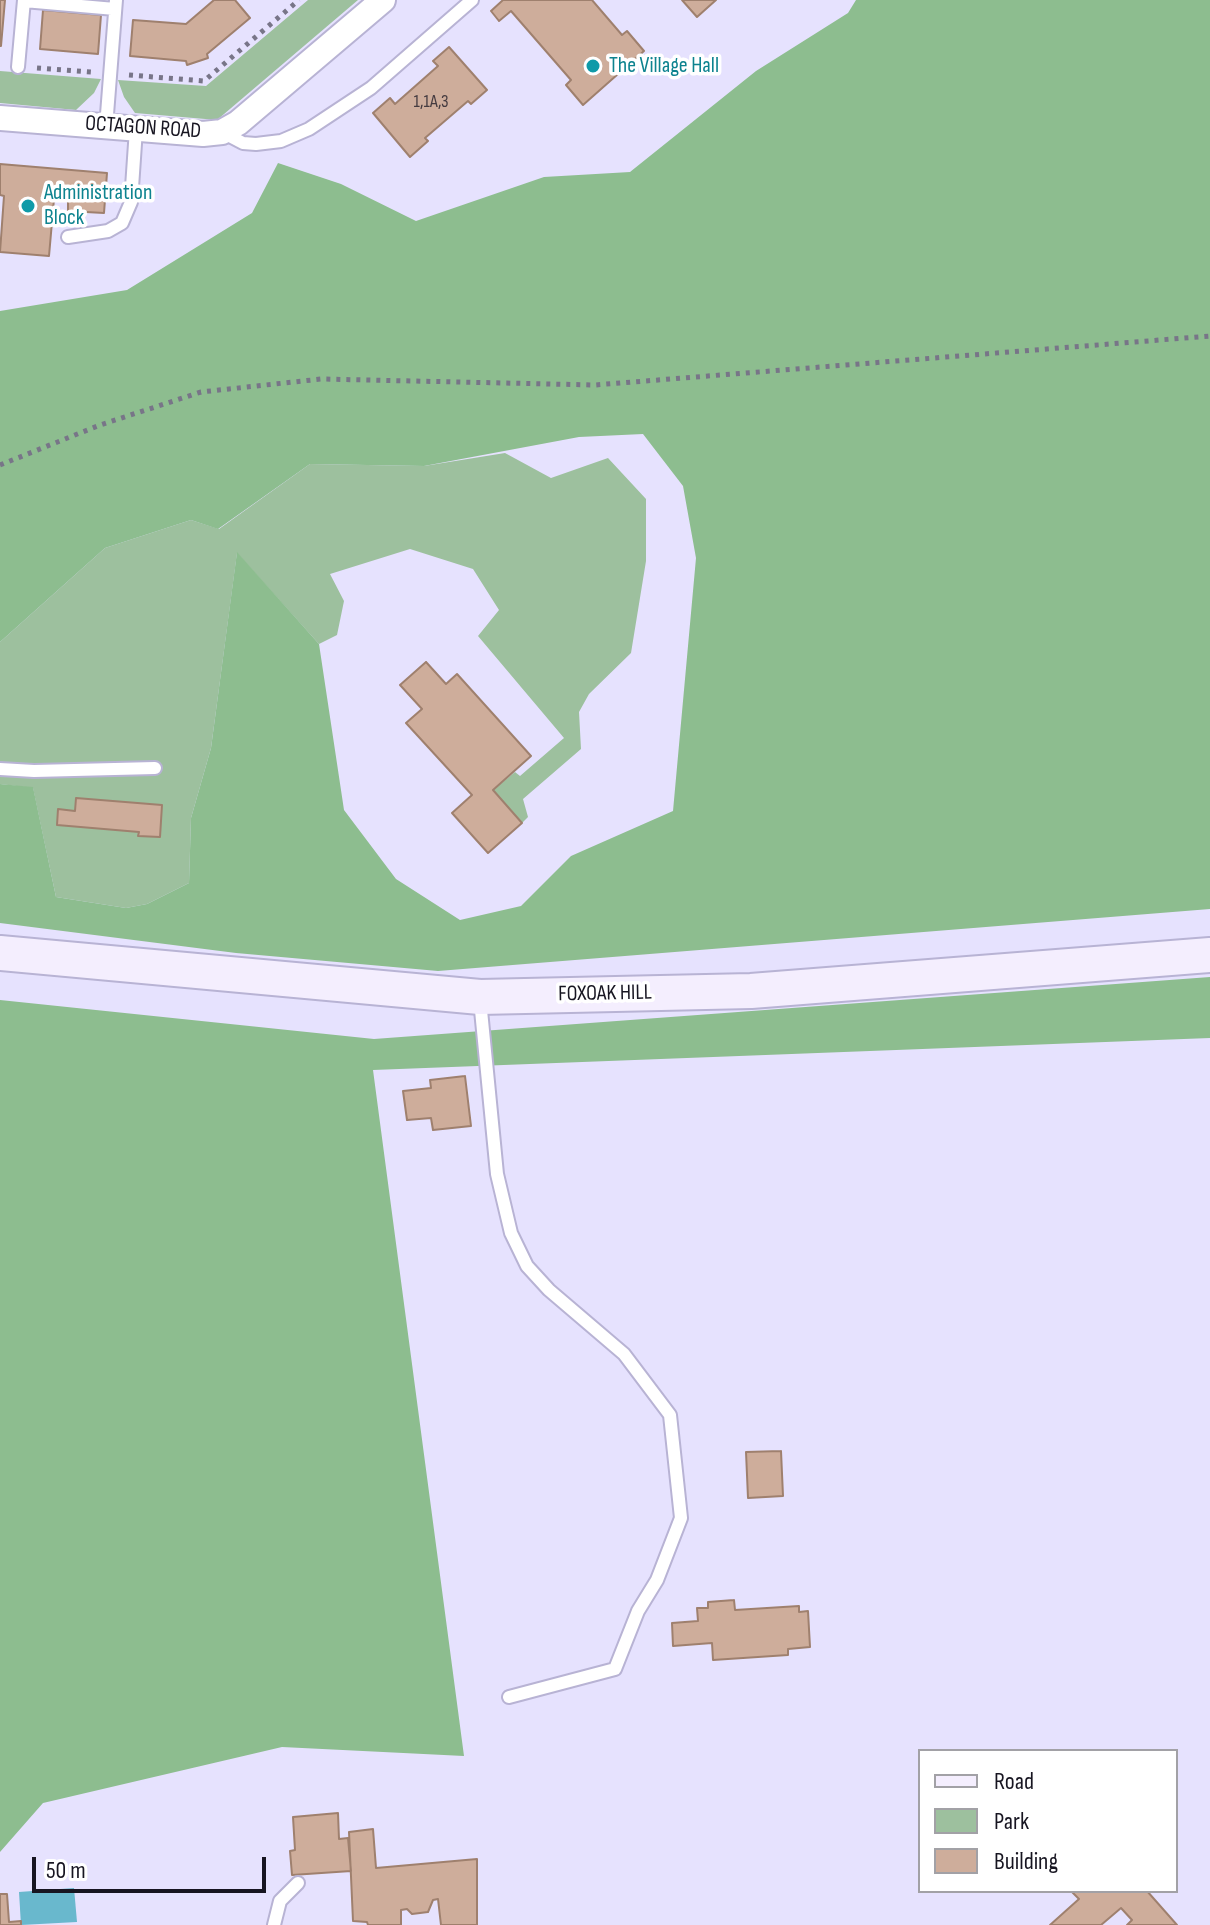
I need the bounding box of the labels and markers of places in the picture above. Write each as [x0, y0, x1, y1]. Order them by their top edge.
place label: The Village Hall [609, 53, 719, 79]
marker: The Village Hall [584, 57, 602, 75]
place label: Administration Block [44, 180, 152, 232]
marker: Administration Block [19, 197, 37, 215]

